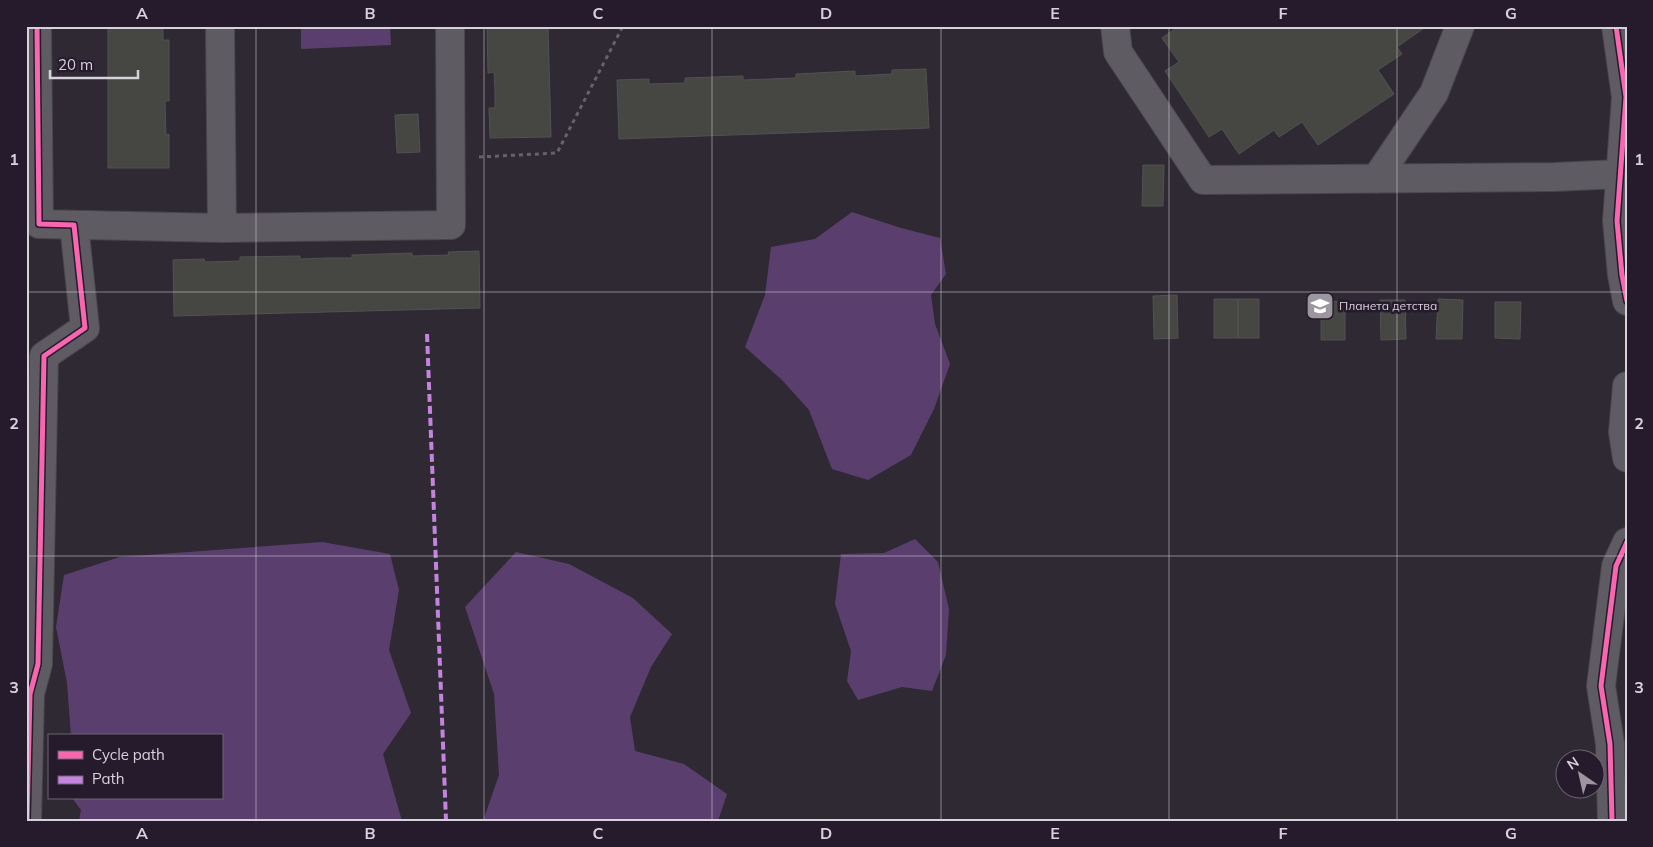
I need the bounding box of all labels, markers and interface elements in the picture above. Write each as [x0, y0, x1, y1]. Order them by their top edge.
text: A [136, 3, 148, 23]
text: B [364, 3, 376, 23]
text: C [593, 3, 604, 23]
text: D [820, 3, 832, 23]
text: E [1050, 3, 1060, 23]
text: F [1278, 3, 1288, 23]
text: G [1505, 3, 1517, 23]
scale bar [50, 48, 138, 80]
text: 20 m [58, 55, 93, 74]
text: 1 [9, 149, 19, 169]
text: 1 [1634, 149, 1644, 169]
school or university icon: Планета детства [1305, 291, 1335, 321]
place label: Планета детства [1339, 298, 1437, 313]
text: 2 [9, 413, 19, 433]
text: 2 [1634, 413, 1644, 433]
text: 3 [9, 677, 19, 697]
text: 3 [1634, 677, 1644, 697]
legend [48, 734, 222, 800]
text: Cycle path [92, 745, 165, 764]
north arrow [1556, 750, 1606, 800]
text: N [1563, 753, 1582, 774]
text: Path [92, 769, 124, 788]
text: A [136, 823, 148, 843]
text: B [364, 823, 376, 843]
text: C [593, 823, 604, 843]
text: D [820, 823, 832, 843]
text: E [1050, 823, 1060, 843]
text: F [1278, 823, 1288, 843]
text: G [1505, 823, 1517, 843]

